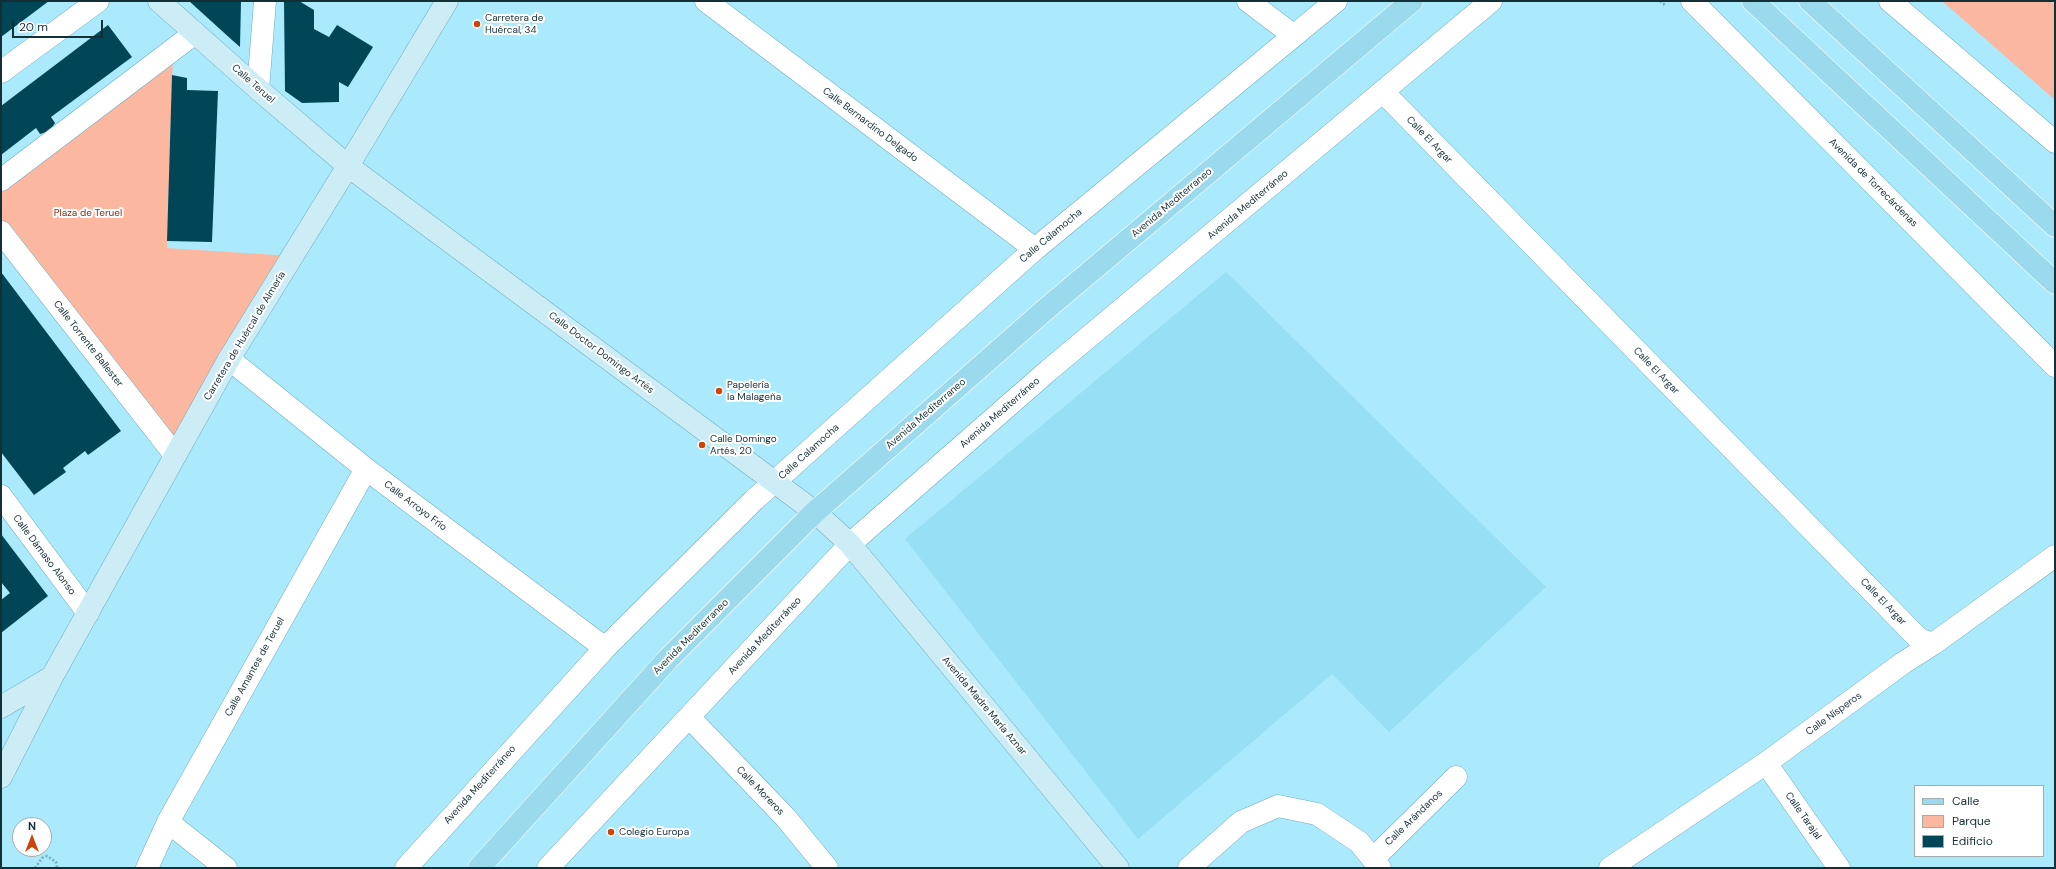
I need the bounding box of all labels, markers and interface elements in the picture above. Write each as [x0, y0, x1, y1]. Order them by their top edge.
scale bar [14, 12, 105, 38]
place label: Carretera de Huércal, 34 [485, 12, 544, 36]
text: 20 m [19, 19, 48, 35]
marker: Carretera de Huércal, 34 [472, 19, 482, 29]
street label: Calle Teruel [229, 62, 277, 106]
street label: Calle Bernardino Delgado [820, 85, 920, 165]
street label: Calle El Argar [1404, 114, 1454, 166]
street label: Avenida de Torrecárdenas [1826, 136, 1920, 230]
street label: Avenida Mediterraneo [1129, 166, 1215, 240]
street label: Avenida Mediterráneo [1205, 168, 1291, 242]
park label: Plaza de Teruel [54, 207, 122, 219]
street label: Calle Calamocha [1017, 207, 1085, 265]
street label: Carretera de Huércal de Almería [202, 269, 288, 403]
street label: Calle Torrente Ballester [51, 298, 125, 390]
street label: Calle Doctor Domingo Artés [546, 310, 656, 396]
street label: Calle El Argar [1631, 345, 1681, 397]
street label: Avenida Mediterráneo [958, 375, 1042, 451]
street label: Avenida Mediterraneo [884, 376, 968, 452]
place label: Papelería la Malageña [727, 379, 781, 402]
marker: Papelería la Malageña [714, 386, 724, 396]
street label: Calle Calamocha [776, 422, 842, 482]
place label: Calle Domingo Artés, 20 [710, 433, 777, 456]
marker: Calle Domingo Artés, 20 [697, 440, 707, 450]
street label: Calle Arroyo Frío [381, 478, 449, 534]
street label: Calle Dámaso Alonso [10, 513, 78, 597]
street label: Calle El Argar [1858, 576, 1908, 628]
street label: Avenida Mediterráneo [726, 595, 804, 677]
street label: Avenida Mediterraneo [651, 597, 731, 677]
street label: Calle Amantes de Teruel [223, 615, 287, 719]
street label: Avenida Madre María Aznar [939, 654, 1029, 758]
street label: Calle Nísperos [1804, 690, 1864, 738]
street label: Avenida Mediterráneo [441, 743, 519, 827]
street label: Calle Moreros [734, 764, 786, 818]
legend [1914, 785, 2044, 857]
street label: Calle Arándanos [1383, 788, 1445, 848]
street label: Calle Tarajal [1782, 790, 1824, 842]
text: Calle [1952, 793, 1979, 809]
text: Parque [1952, 813, 1991, 829]
north arrow [12, 817, 52, 857]
text: N [28, 819, 36, 833]
place label: Colegio Europa [619, 826, 689, 838]
marker: Colegio Europa [606, 827, 616, 837]
text: Edificio [1952, 833, 1993, 849]

